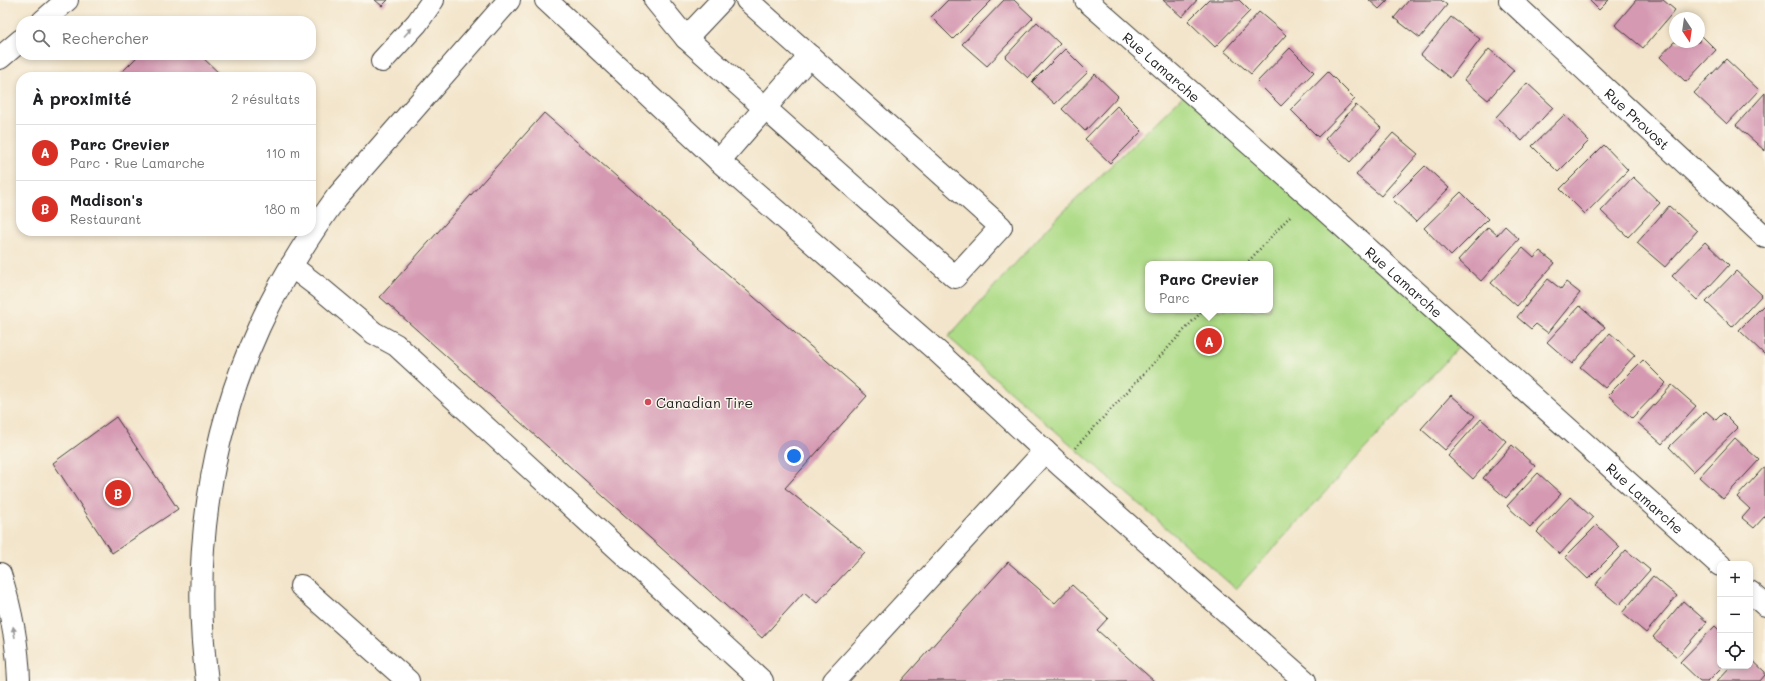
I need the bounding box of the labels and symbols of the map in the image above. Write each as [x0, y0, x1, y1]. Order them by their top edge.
north arrow [1669, 12, 1705, 48]
street label: Rue Lamarche [1119, 27, 1205, 106]
one-way arrow [403, 28, 412, 37]
street label: Rue Provost [1601, 83, 1674, 153]
street label: Rue Lamarche [1362, 242, 1447, 321]
pin: A [1196, 326, 1222, 356]
place label: Canadian Tire [656, 393, 753, 412]
marker: Canadian Tire [643, 397, 653, 407]
your location [784, 446, 804, 466]
street label: Rue Lamarche [1603, 458, 1688, 538]
pin: B [105, 478, 131, 508]
one-way arrow [11, 626, 17, 638]

